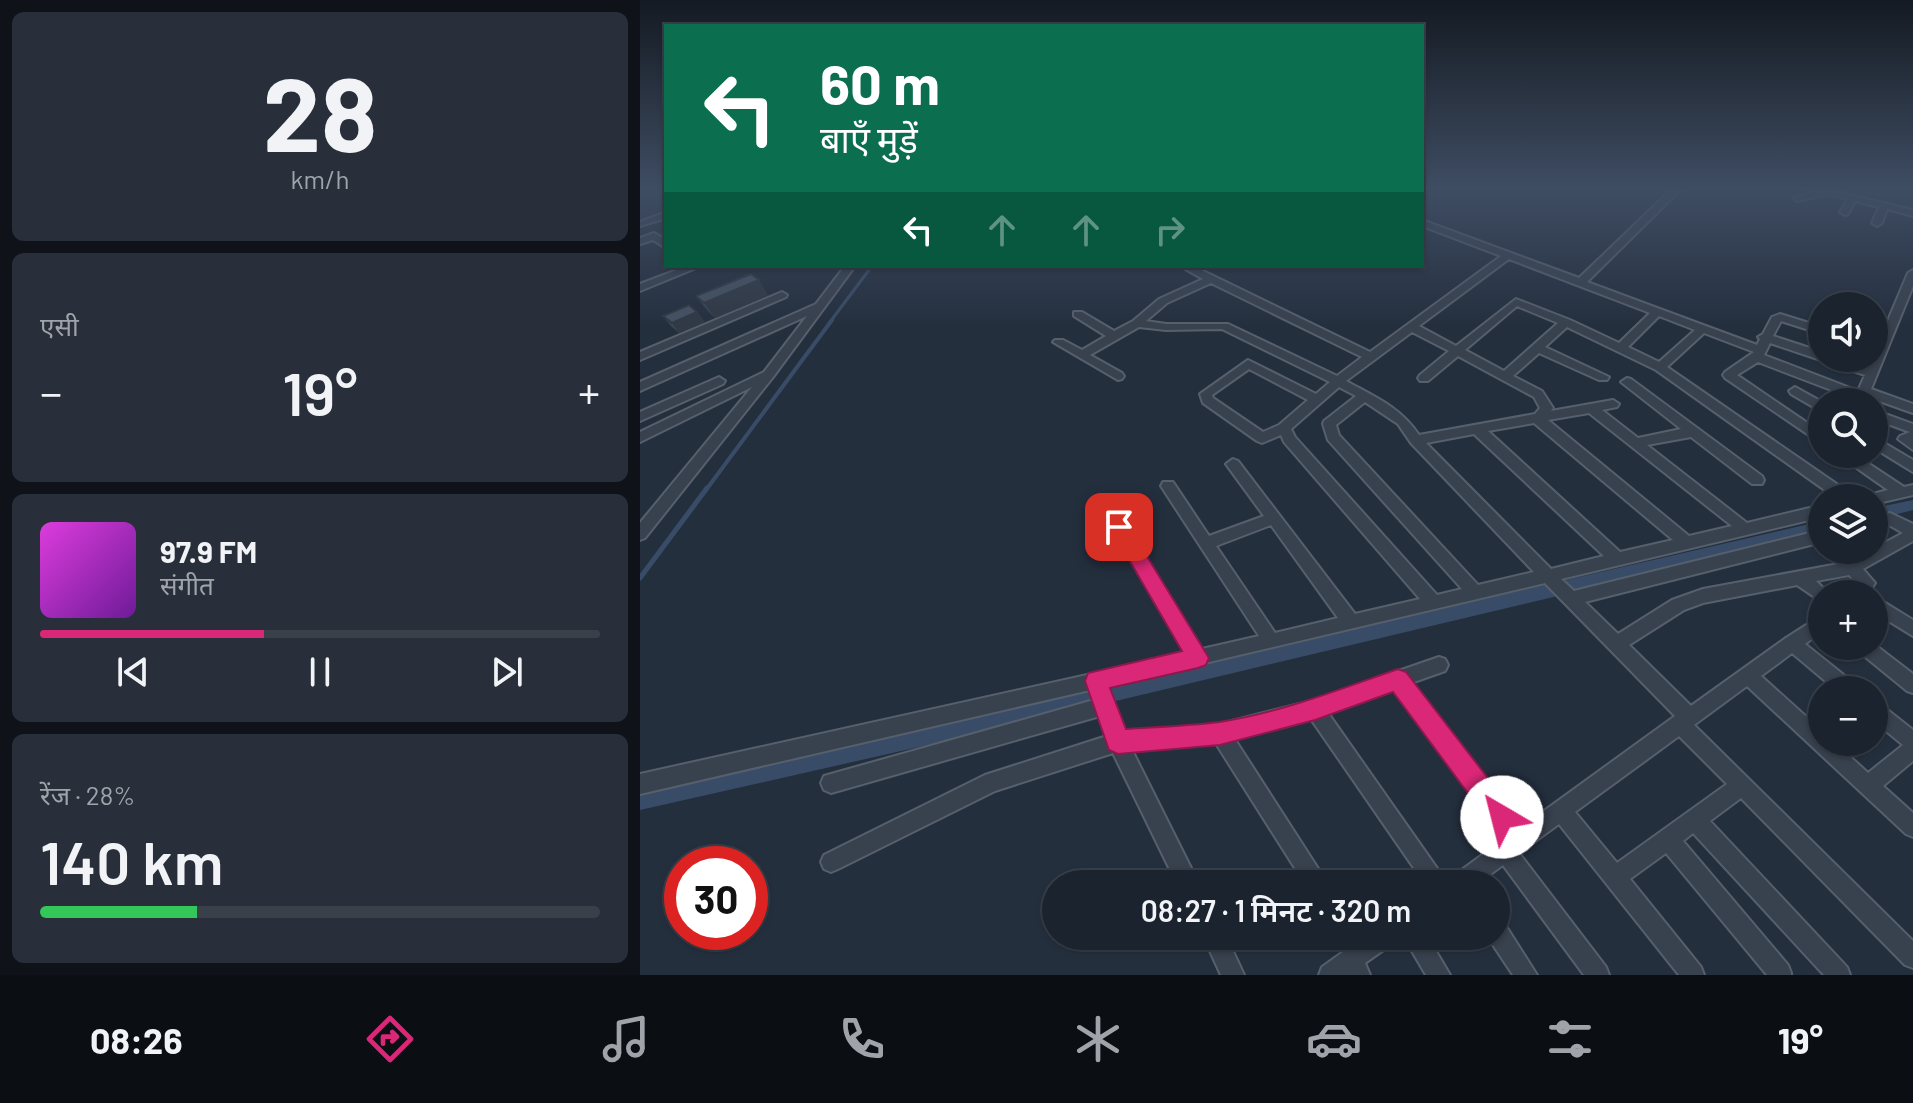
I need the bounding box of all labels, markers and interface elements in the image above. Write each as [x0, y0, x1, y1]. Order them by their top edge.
text: 28 [263, 48, 377, 173]
text: 60 m [820, 49, 940, 116]
icon: left [688, 56, 792, 160]
text: बाएँ मुड़ें [820, 117, 918, 160]
text: km/h [291, 163, 349, 194]
icon: left [896, 208, 940, 252]
icon: ahead [980, 208, 1024, 252]
icon: ahead [1064, 208, 1108, 252]
icon: right [1148, 208, 1192, 252]
map controls [1808, 292, 1888, 756]
button: sound [1808, 292, 1888, 372]
text: एसी [40, 310, 79, 341]
text: 19° [282, 356, 358, 428]
text: − [40, 365, 62, 418]
text: + [578, 365, 600, 418]
button: search [1808, 388, 1888, 468]
button: layers [1808, 484, 1888, 564]
pin [1085, 493, 1153, 561]
icon: arrive [1097, 505, 1141, 549]
text: 97.9 FM [160, 533, 257, 569]
text: संगीत [160, 569, 214, 600]
button: + [1808, 580, 1888, 660]
icon: previous [111, 650, 155, 694]
icon: pause [298, 650, 342, 694]
icon: next [485, 650, 529, 694]
button: − [1808, 676, 1888, 756]
position arrow [1460, 775, 1544, 859]
text: रेंज · 28% [40, 779, 135, 810]
text: 140 km [40, 825, 223, 897]
speed limit sign: 30 [664, 846, 768, 950]
text: 08:27 · 1 मिनट · 320 m [1141, 892, 1411, 928]
icon: directions [362, 1011, 418, 1067]
icon: music [598, 1011, 654, 1067]
icon: phone [834, 1011, 890, 1067]
icon: climate [1070, 1011, 1126, 1067]
icon: car [1306, 1011, 1362, 1067]
icon: filters [1542, 1011, 1598, 1067]
text: 08:26 [90, 1018, 183, 1061]
text: 19° [1778, 1018, 1823, 1061]

